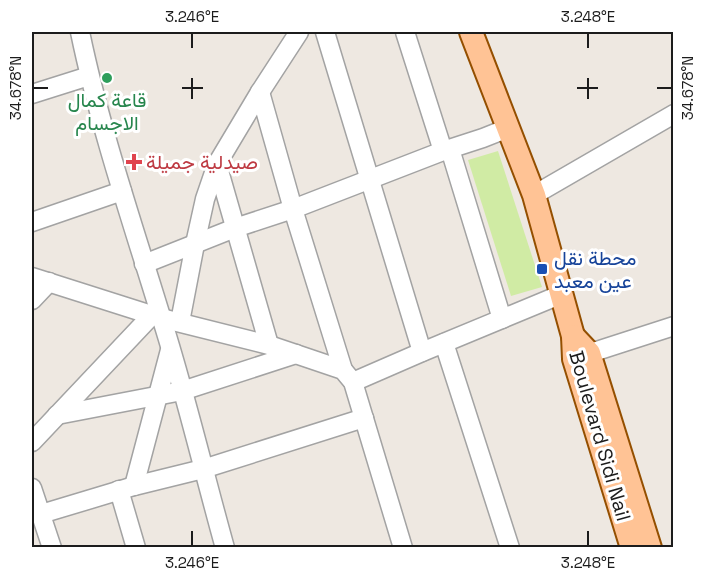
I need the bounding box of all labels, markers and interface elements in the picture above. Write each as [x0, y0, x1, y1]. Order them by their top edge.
text: 3.246°E [165, 7, 219, 26]
text: 3.248°E [561, 7, 615, 26]
text: 34.678°N [6, 56, 25, 120]
text: 34.678°N [678, 56, 697, 120]
marker: قاعة كمال الاجسام [100, 71, 114, 85]
place label: قاعة كمال الاجسام [68, 87, 146, 136]
place label: صيدلية جميلة [146, 149, 258, 175]
marker: صيدلية جميلة [127, 155, 141, 169]
place label: محطة نقل عين معبد [554, 245, 636, 294]
marker: محطة نقل عين معبد [535, 262, 549, 276]
street label: Boulevard Sidi Nail [563, 348, 637, 524]
text: 3.246°E [165, 553, 219, 572]
text: 3.248°E [561, 553, 615, 572]

